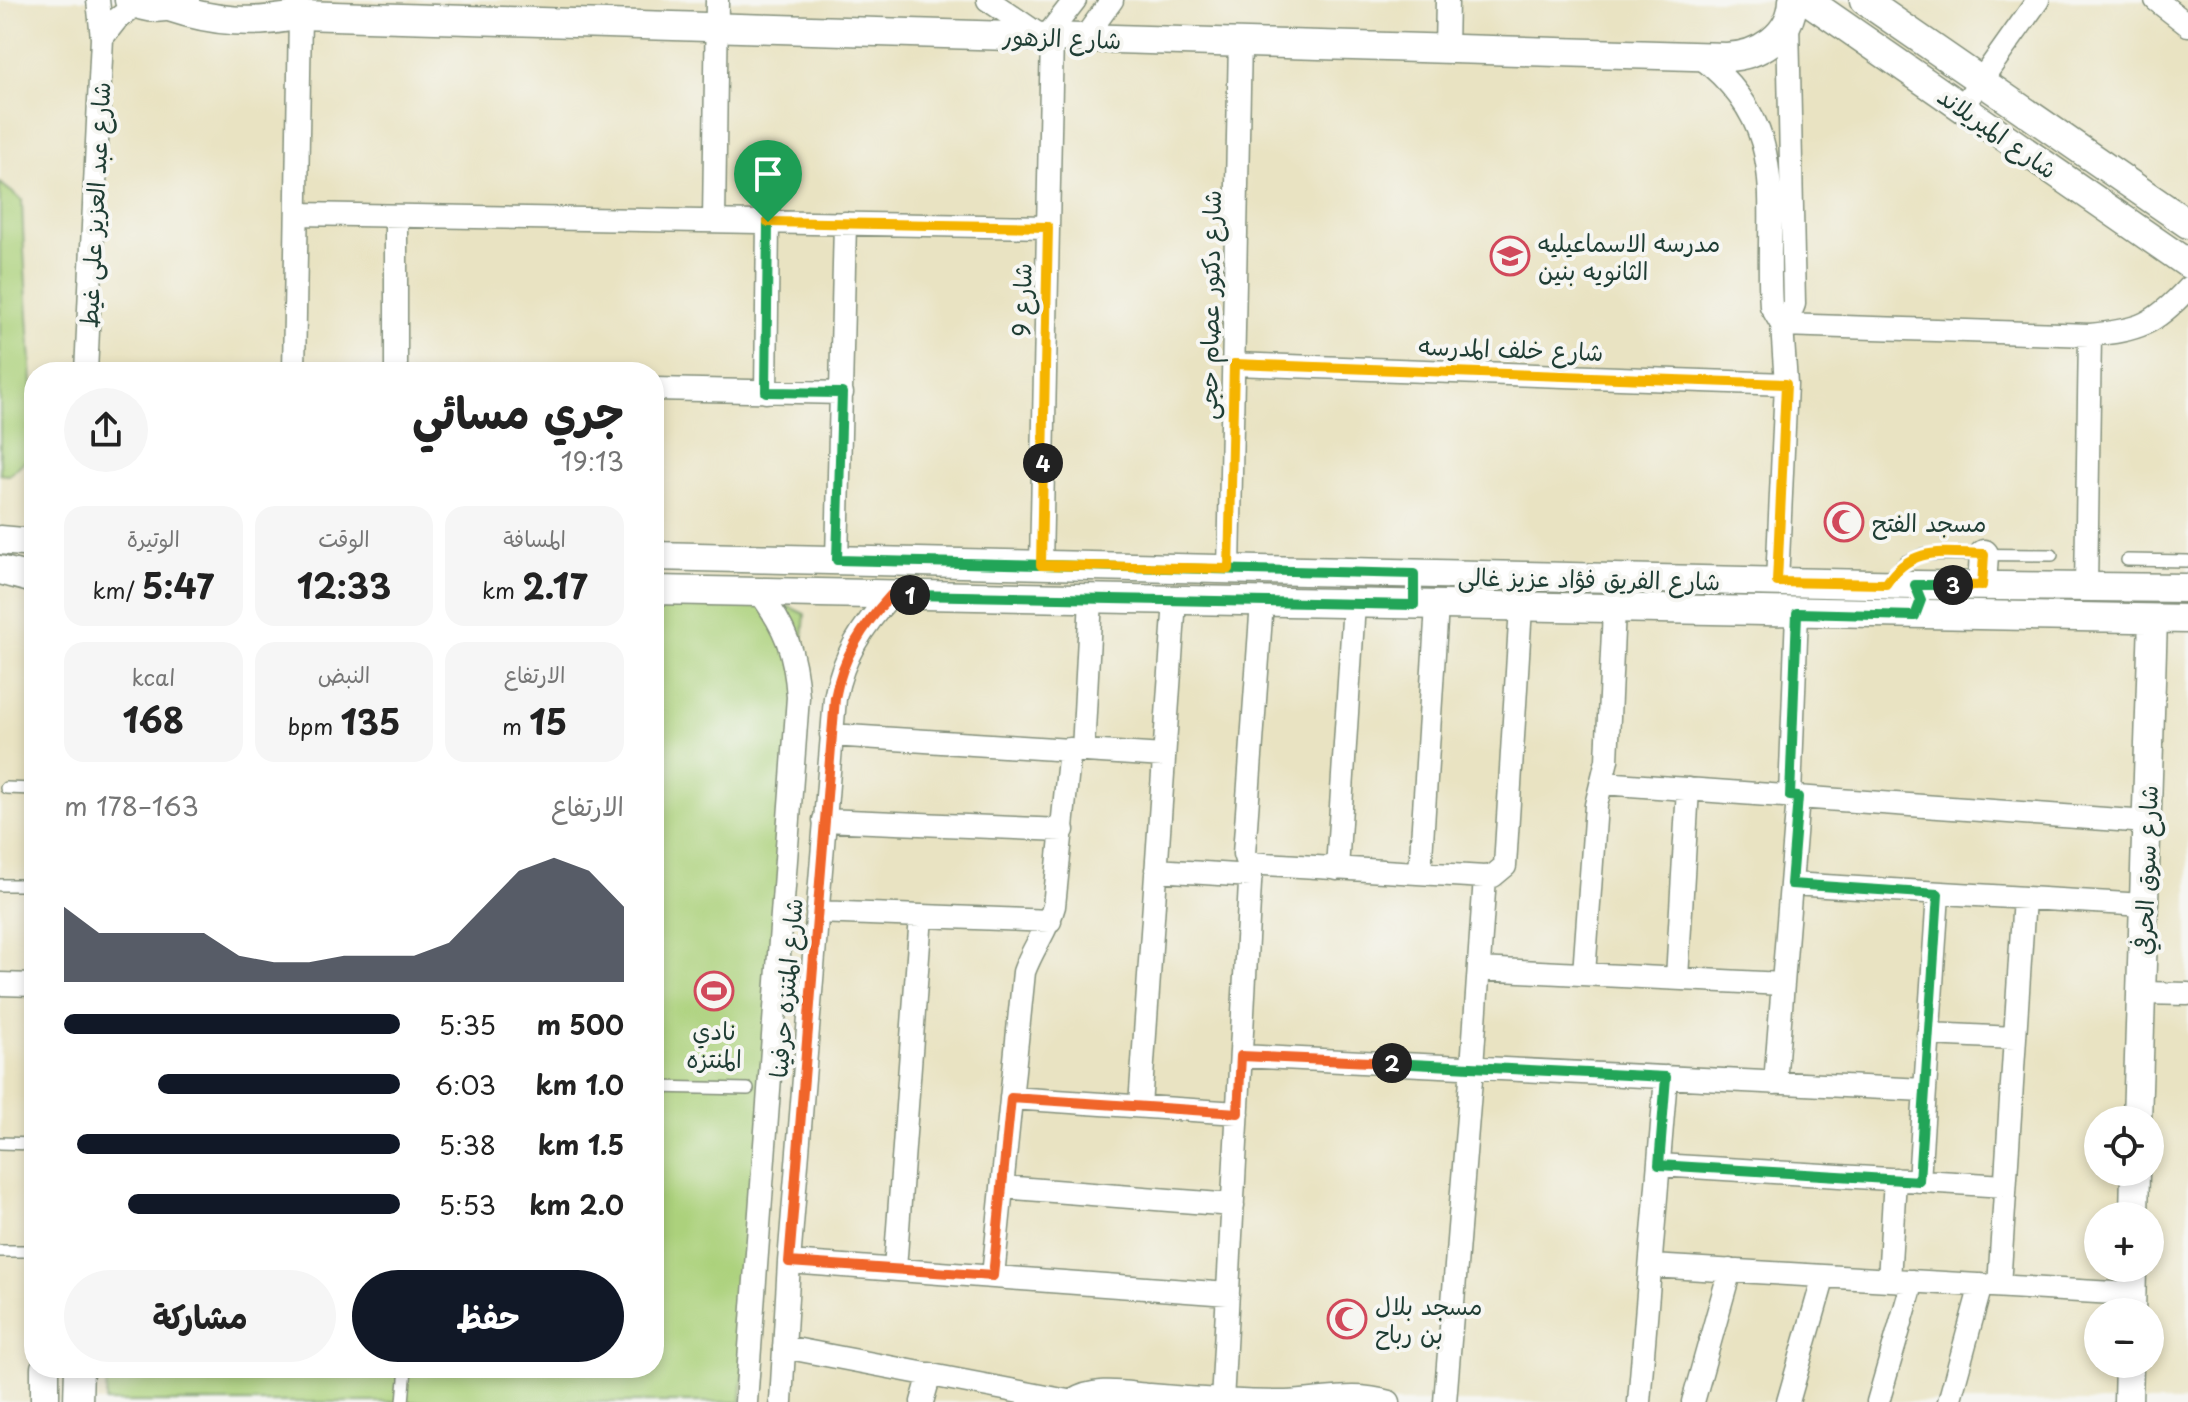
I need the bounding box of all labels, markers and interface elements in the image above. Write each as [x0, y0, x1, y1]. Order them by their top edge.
street label: شارع الزهور [1001, 17, 1122, 58]
street label: شارع الميريلاند [1930, 78, 2065, 187]
street label: شارع عبد العزيز على غيط [70, 81, 119, 329]
pin [734, 140, 802, 222]
icon: arrive [746, 152, 790, 196]
street label: شارع دكتور عصام حجى [1189, 190, 1231, 420]
place label: مدرسه الاسماعيليه الثانويه بنين [1538, 224, 1720, 288]
school or university icon: مدرسه الاسماعيليه الثانويه بنين [1489, 235, 1531, 277]
street label: شارع 9 [1002, 263, 1041, 337]
street label: شارع خلف المدرسه [1418, 327, 1604, 370]
text: جري مسائي [412, 378, 624, 444]
button: share [64, 388, 148, 472]
text: 19:13 [561, 441, 624, 480]
pin: 4 [1023, 443, 1063, 483]
text: 4 [1036, 446, 1050, 479]
mosque icon: مسجد الفتح [1823, 501, 1865, 543]
place label: مسجد الفتح [1872, 504, 1987, 540]
text: الوتيرة [127, 521, 180, 554]
text: الوقت [318, 521, 370, 554]
text: المسافة [503, 521, 566, 554]
street label: شارع الفريق فؤاد عزيز غالى [1457, 558, 1721, 599]
text: 5:47 [142, 559, 214, 611]
text: 12:33 [297, 559, 391, 611]
text: 2.17 [522, 559, 587, 611]
pin: 3 [1933, 565, 1973, 605]
text: 3 [1946, 568, 1960, 601]
text: /km [93, 573, 142, 606]
text: km [482, 573, 522, 606]
pin: 1 [890, 575, 930, 615]
text: 1 [905, 578, 915, 611]
text: النبض [318, 657, 370, 690]
text: الارتفاع [504, 657, 566, 690]
text: kcal [131, 660, 175, 693]
text: 168 [123, 693, 184, 745]
text: 135 [341, 695, 401, 747]
text: 15 [529, 695, 567, 747]
text: bpm [287, 709, 341, 742]
text: m [502, 709, 529, 742]
street label: شارع سوق الحرفي [2124, 784, 2167, 956]
text: 163–178 m [64, 786, 199, 825]
text: الارتفاع [551, 786, 624, 825]
street label: شارع المتنزه حرفينا [759, 897, 812, 1080]
sports icon: نادي المنتزه [693, 970, 735, 1012]
text: 5:35 [439, 1005, 496, 1044]
text: 500 m [537, 1005, 624, 1044]
place label: نادي المنتزه [686, 1012, 742, 1076]
pin: 2 [1372, 1043, 1412, 1083]
text: 2 [1384, 1046, 1400, 1079]
text: 6:03 [435, 1065, 496, 1104]
text: 1.0 km [536, 1065, 624, 1104]
map controls [2084, 1106, 2164, 1378]
button: locate [2084, 1106, 2164, 1186]
text: 5:38 [438, 1125, 496, 1164]
text: 1.5 km [538, 1125, 624, 1164]
text: 5:53 [438, 1185, 496, 1224]
text: 2.0 km [530, 1185, 624, 1224]
button: + [2084, 1202, 2164, 1282]
button: مشاركة [64, 1270, 336, 1362]
button: حفظ [352, 1270, 624, 1362]
place label: مسجد بلال بن رباح [1375, 1287, 1482, 1351]
mosque icon: مسجد بلال بن رباح [1326, 1298, 1368, 1340]
button: − [2084, 1298, 2164, 1378]

